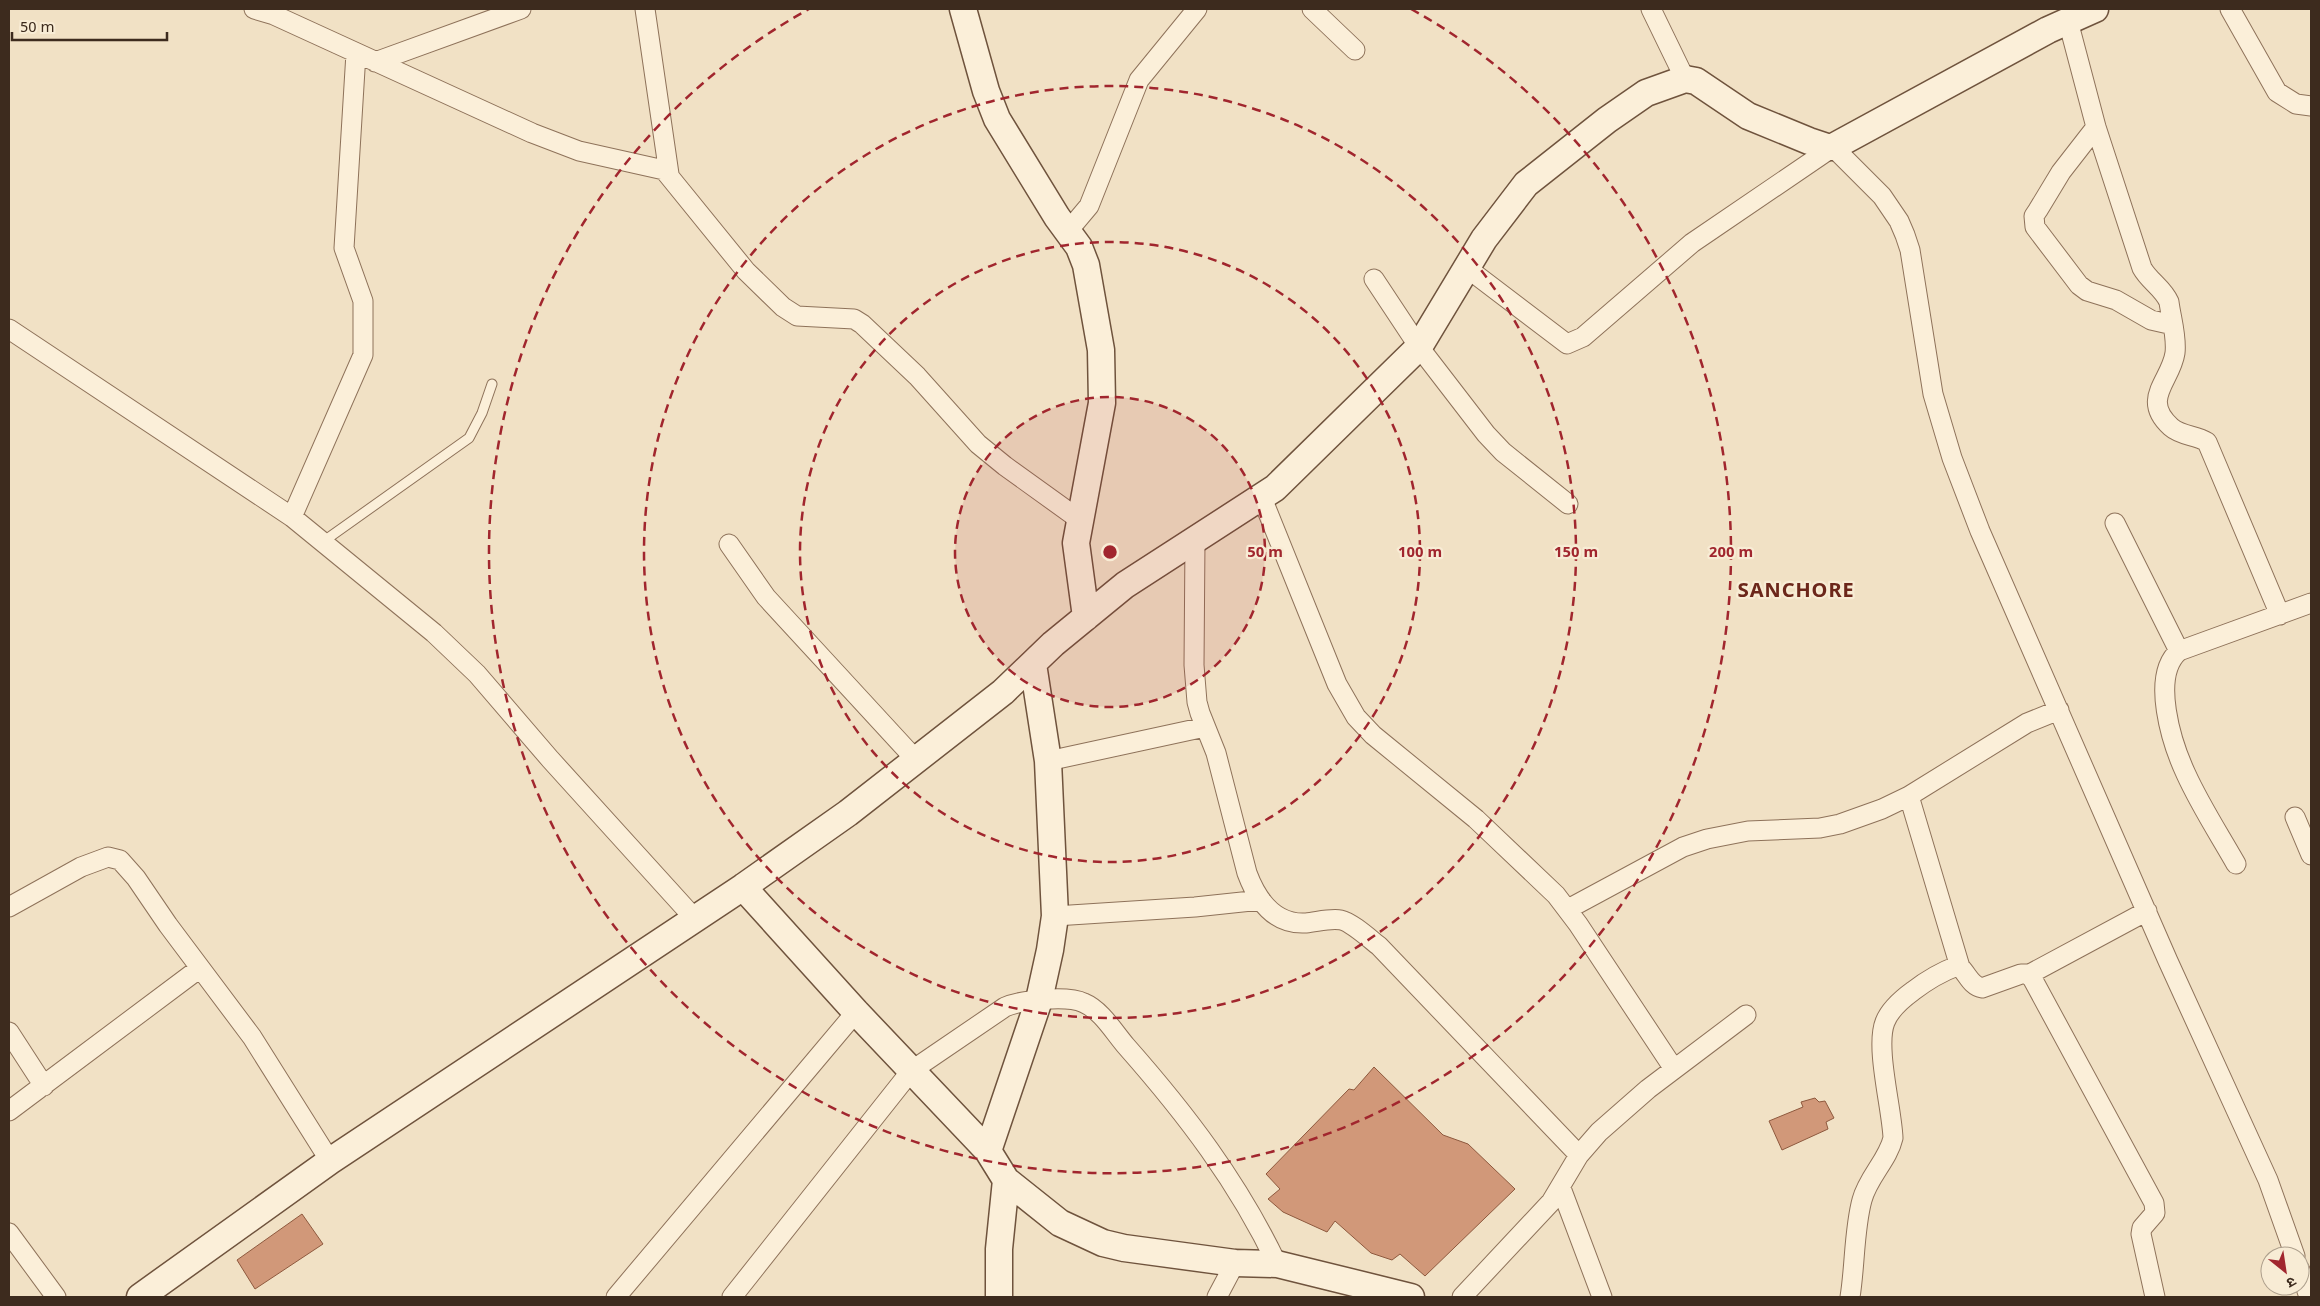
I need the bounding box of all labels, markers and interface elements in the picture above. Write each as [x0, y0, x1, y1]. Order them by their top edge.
scale bar [12, 10, 168, 42]
text: 50 m [20, 19, 54, 38]
centre of rings [1101, 543, 1119, 561]
text: 50 m [1247, 544, 1283, 563]
text: 100 m [1398, 544, 1442, 563]
text: 150 m [1554, 544, 1598, 563]
text: 200 m [1709, 544, 1753, 563]
district label: SANCHORE [1737, 579, 1855, 605]
north arrow [2260, 1246, 2310, 1296]
text: उ [2282, 1271, 2299, 1292]

